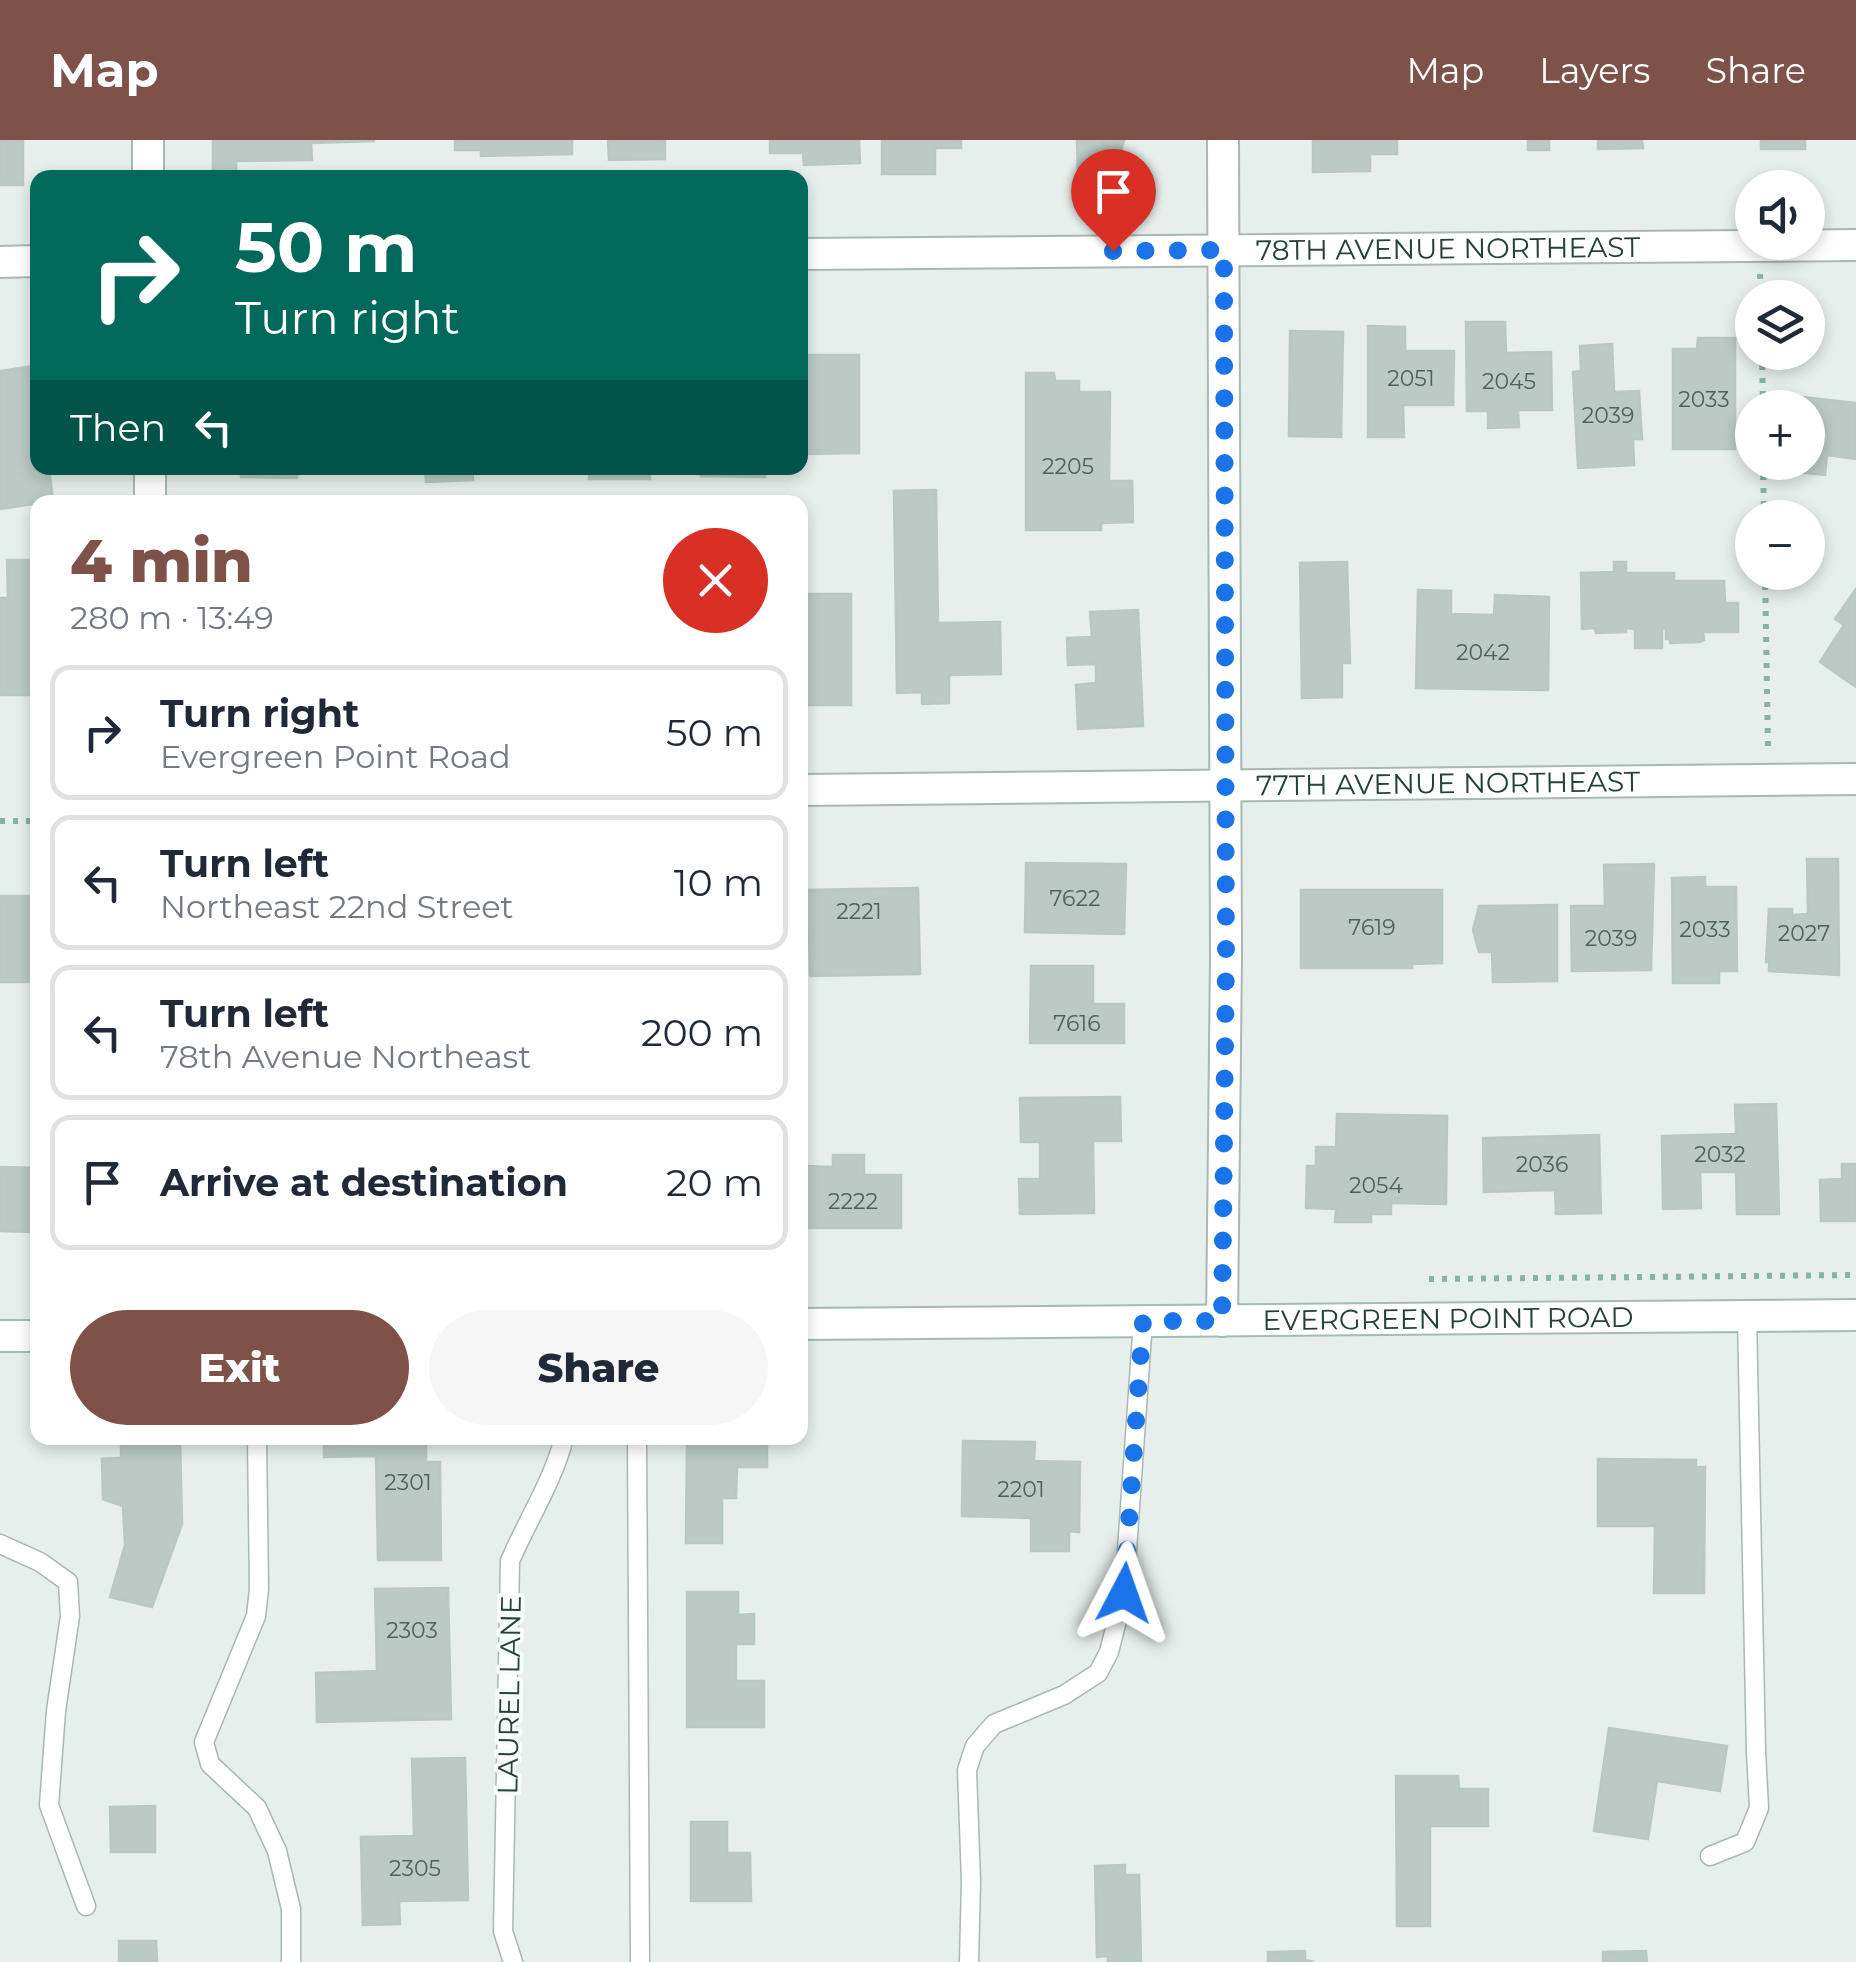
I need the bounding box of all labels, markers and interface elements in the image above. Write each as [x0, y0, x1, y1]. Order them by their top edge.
text: Map [50, 41, 159, 99]
text: Map [1406, 49, 1484, 92]
text: Layers [1539, 49, 1650, 92]
text: Share [1705, 49, 1806, 92]
pin [1071, 149, 1156, 252]
icon: arrive [1086, 164, 1141, 219]
map controls [1735, 170, 1825, 590]
button: sound [1735, 170, 1825, 260]
text: 50 m [235, 204, 417, 290]
icon: right [70, 210, 200, 340]
street label: 78TH AVENUE NORTHEAST [1256, 230, 1640, 267]
button: layers [1735, 280, 1825, 370]
text: Turn right [235, 290, 460, 345]
house number: 2051 [1387, 365, 1435, 392]
house number: 2045 [1482, 368, 1536, 395]
house number: 2033 [1678, 386, 1730, 413]
button: + [1735, 390, 1825, 480]
icon: left [186, 400, 241, 455]
house number: 2039 [1582, 402, 1634, 429]
text: Then [70, 404, 166, 451]
house number: 2205 [1042, 453, 1094, 480]
button: − [1735, 500, 1825, 590]
text: 4 min [70, 524, 253, 597]
button: close [663, 528, 768, 633]
text: 280 m · 13:49 [70, 598, 274, 637]
house number: 2042 [1456, 639, 1510, 666]
text: Turn right [160, 690, 359, 737]
icon: right [75, 705, 130, 760]
text: 50 m [666, 709, 763, 756]
text: Evergreen Point Road [160, 737, 511, 776]
street label: 77TH AVENUE NORTHEAST [1256, 764, 1640, 802]
text: Turn left [160, 840, 329, 887]
icon: left [75, 855, 130, 910]
text: 10 m [674, 859, 763, 906]
house number: 7622 [1050, 885, 1100, 912]
text: Northeast 22nd Street [160, 887, 514, 926]
house number: 2221 [836, 898, 882, 925]
house number: 7619 [1348, 914, 1396, 941]
house number: 2033 [1679, 916, 1731, 943]
house number: 2027 [1778, 920, 1830, 947]
house number: 2039 [1585, 925, 1637, 952]
text: Turn left [160, 990, 329, 1037]
icon: left [75, 1005, 130, 1060]
text: 200 m [641, 1009, 763, 1056]
house number: 7616 [1053, 1010, 1101, 1037]
text: 78th Avenue Northeast [160, 1037, 531, 1076]
house number: 2032 [1694, 1141, 1746, 1168]
house number: 2036 [1516, 1151, 1568, 1178]
icon: arrive [75, 1155, 130, 1210]
text: Arrive at destination [160, 1159, 568, 1206]
text: 20 m [666, 1159, 763, 1206]
house number: 2054 [1349, 1172, 1403, 1199]
house number: 2222 [828, 1188, 878, 1215]
street label: EVERGREEN POINT ROAD [1262, 1300, 1634, 1337]
button: Exit [70, 1310, 409, 1425]
button: Share [429, 1310, 768, 1425]
house number: 2301 [384, 1469, 432, 1496]
house number: 2201 [997, 1476, 1045, 1503]
position arrow [1072, 1541, 1176, 1645]
street label: LAUREL LANE [490, 1595, 528, 1795]
house number: 2303 [386, 1617, 438, 1644]
house number: 2305 [389, 1855, 441, 1882]

